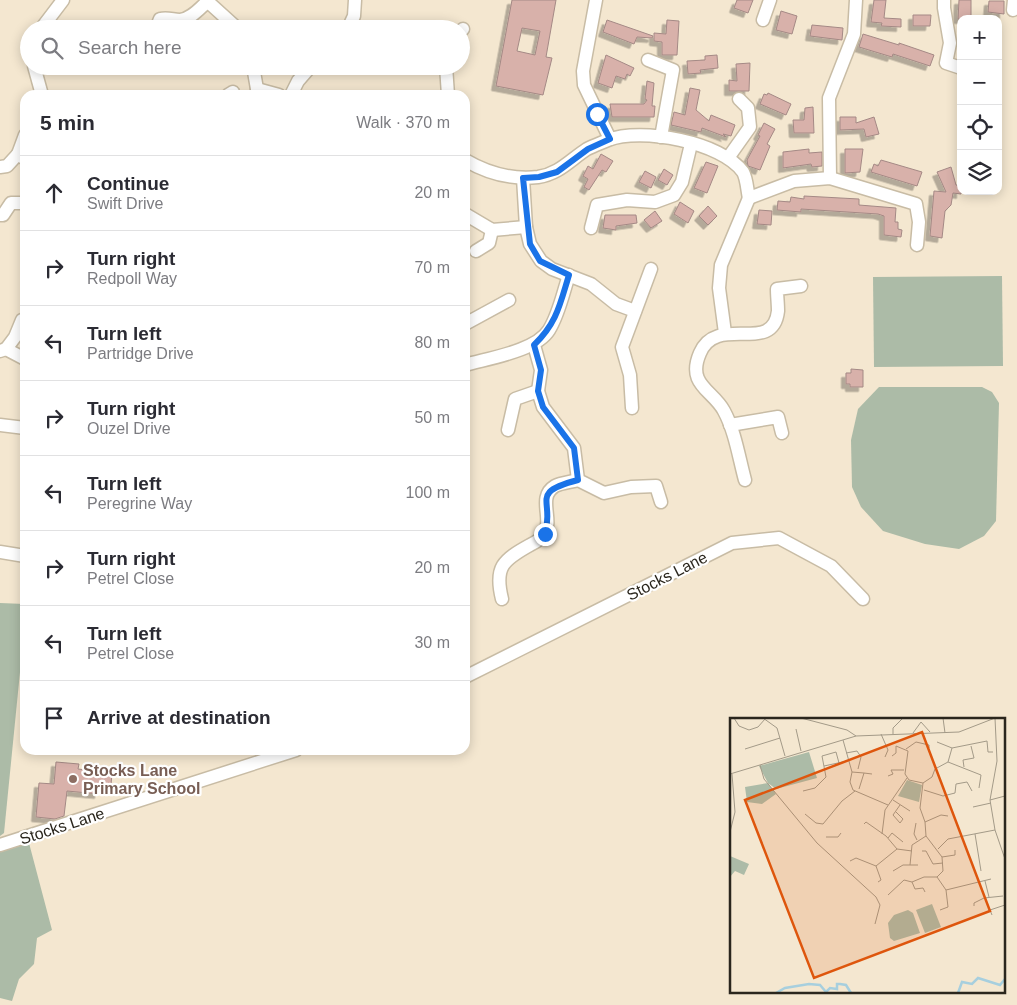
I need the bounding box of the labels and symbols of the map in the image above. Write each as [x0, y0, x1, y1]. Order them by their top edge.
route start [586, 103, 609, 126]
route end [534, 523, 557, 546]
street label: Stocks Lane [624, 548, 710, 604]
inset map [730, 718, 1004, 992]
place label: Stocks Lane Primary School [83, 762, 200, 797]
marker: Stocks Lane Primary School [67, 773, 79, 785]
street label: Stocks Lane [17, 804, 107, 848]

